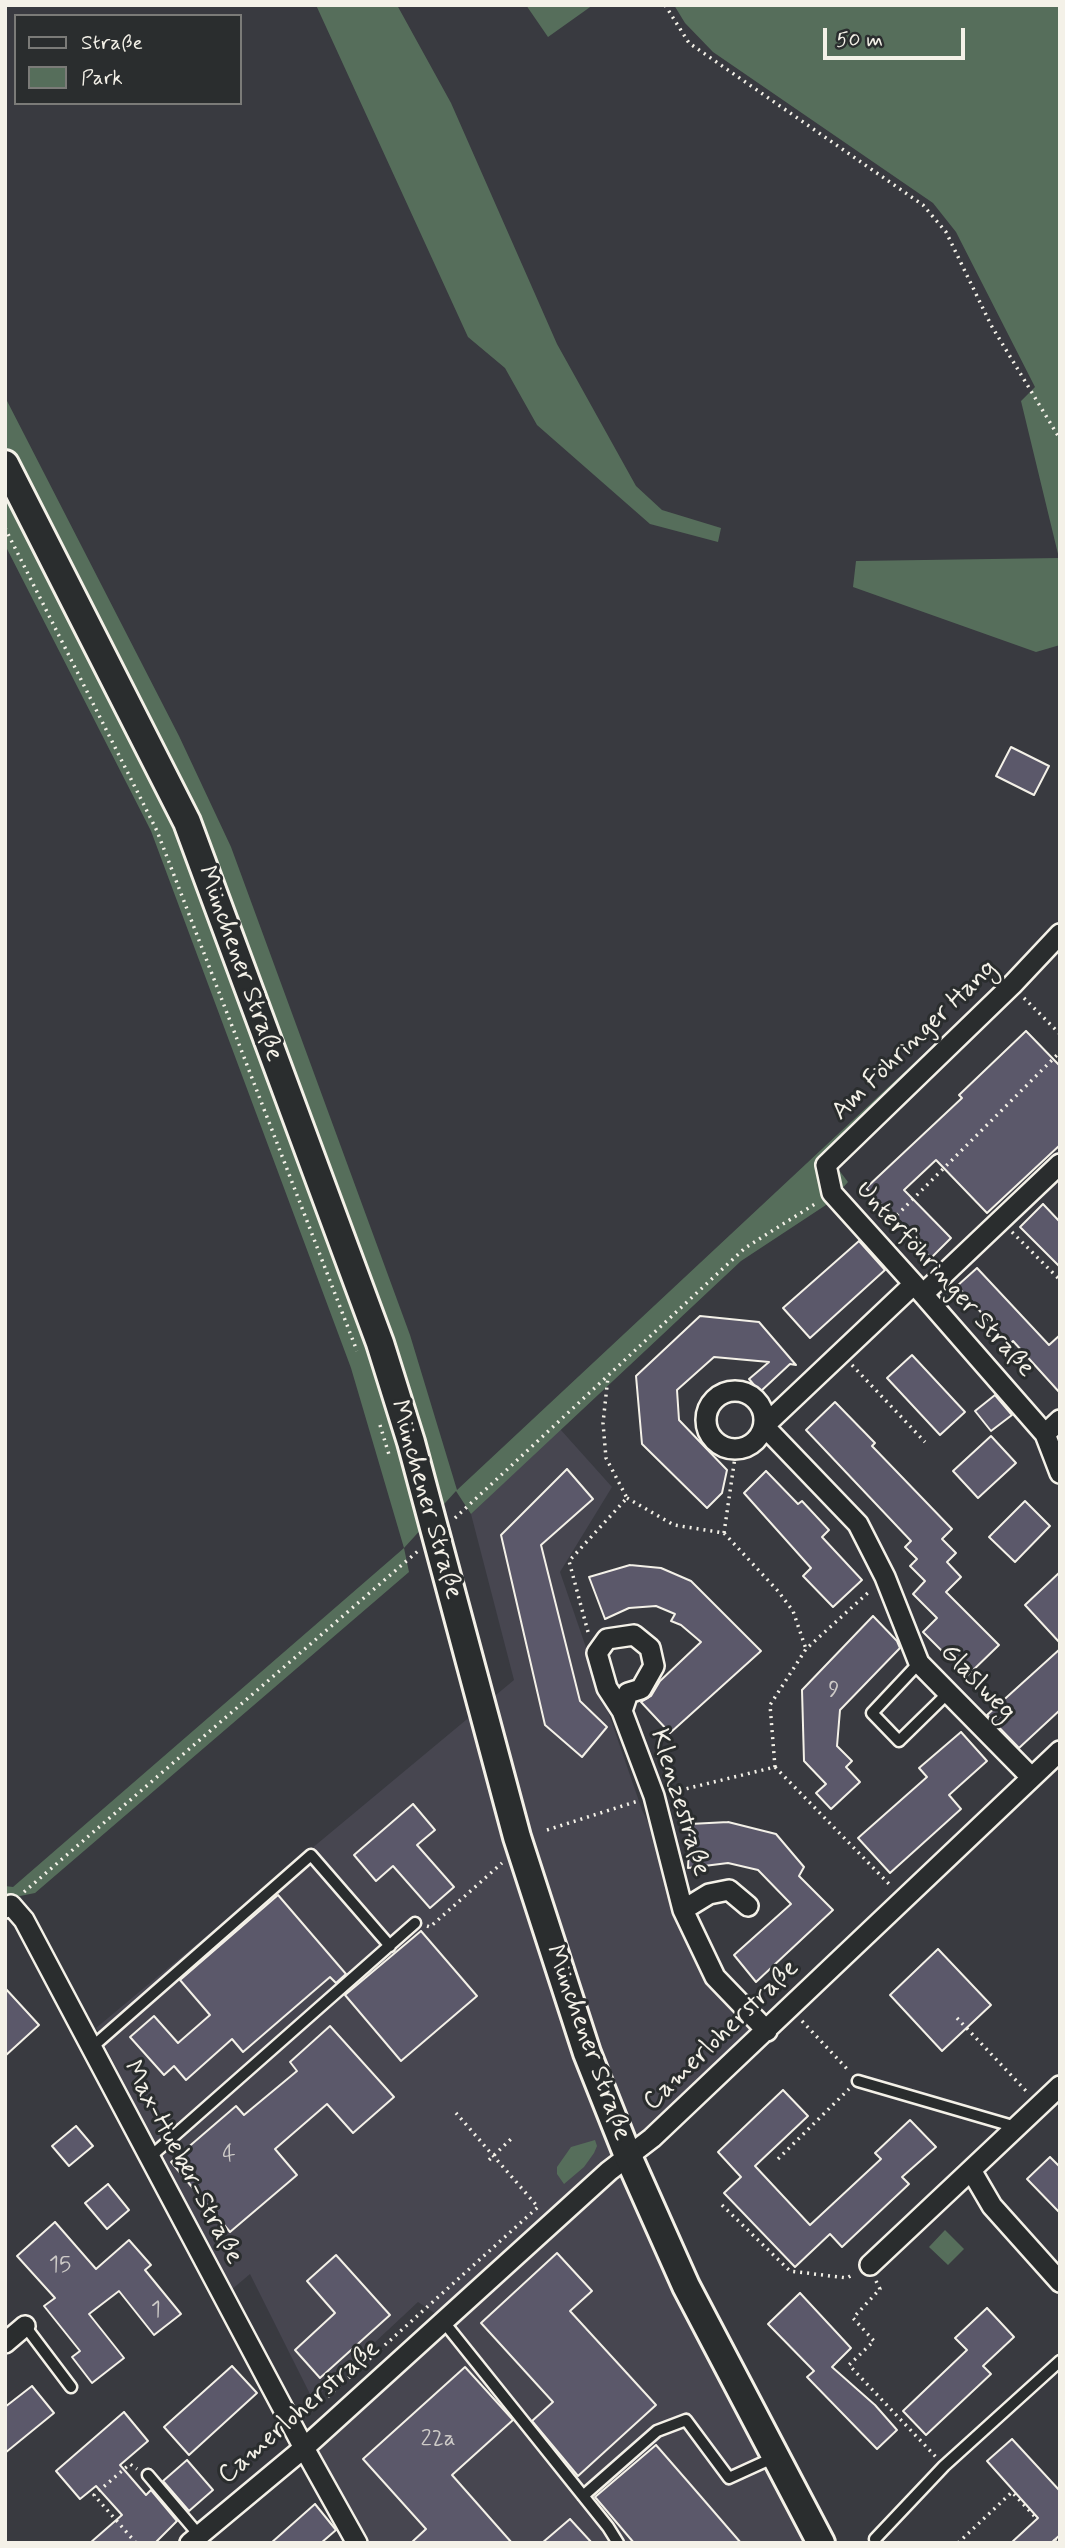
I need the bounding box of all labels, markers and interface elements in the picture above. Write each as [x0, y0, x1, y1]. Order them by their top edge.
legend [14, 14, 242, 105]
scale bar [827, 14, 969, 58]
text: 50 m [836, 26, 883, 54]
text: Straße [81, 29, 143, 57]
text: Park [81, 64, 123, 92]
street label: Münchener Straße [189, 862, 289, 1066]
street label: Am Föhringer Hang [826, 954, 1004, 1128]
street label: Unterföhringer Straße [848, 1175, 1040, 1385]
street label: Münchener Straße [382, 1397, 468, 1603]
street label: Glaslweg [933, 1638, 1021, 1728]
house number: 9 [828, 1677, 840, 1705]
street label: Klenzestraße [642, 1726, 716, 1880]
street label: Münchener Straße [537, 1941, 637, 2145]
street label: Camerloherstraße [638, 1954, 806, 2118]
street label: Max-Hueber-Straße [115, 2056, 249, 2270]
house number: 4 [222, 2141, 236, 2169]
house number: 15 [49, 2252, 71, 2280]
house number: 1 [151, 2297, 161, 2325]
street label: Camerloherstraße [213, 2334, 387, 2492]
house number: 22a [420, 2426, 456, 2454]

